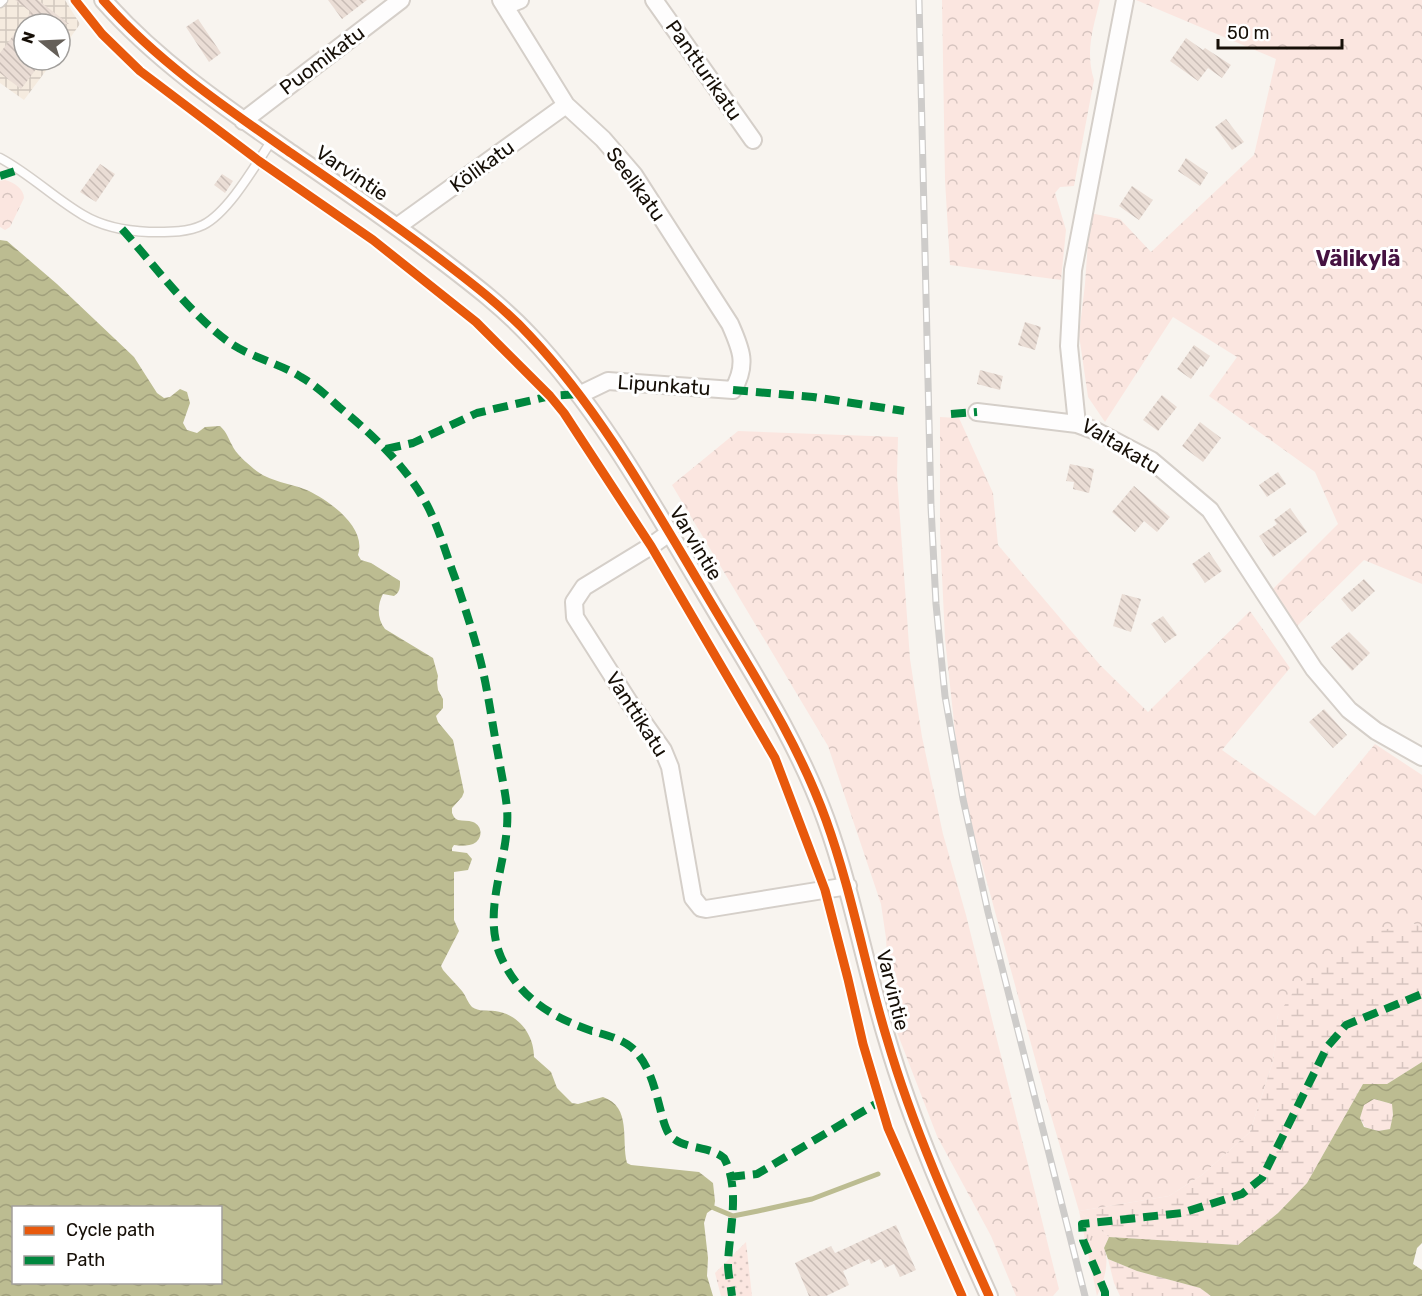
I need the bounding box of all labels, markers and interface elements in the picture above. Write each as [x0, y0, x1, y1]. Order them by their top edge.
north arrow [12, 12, 72, 72]
scale bar [1218, 12, 1342, 50]
street label: Pantturikatu [661, 15, 747, 125]
street label: Puomikatu [275, 20, 369, 100]
text: 50 m [1227, 22, 1270, 44]
text: N [17, 29, 39, 46]
street label: Kölikatu [445, 135, 519, 197]
street label: Varvintie [311, 140, 393, 206]
street label: Seelikatu [601, 142, 671, 226]
district label: Välikylä [1316, 245, 1400, 272]
street label: Lipunkatu [617, 370, 711, 400]
street label: Valtakatu [1077, 413, 1165, 479]
street label: Varvintie [665, 502, 727, 584]
street label: Vanttikatu [601, 667, 673, 761]
street label: Varvintie [871, 947, 915, 1033]
legend [12, 1206, 222, 1284]
text: Cycle path [66, 1219, 155, 1241]
text: Path [66, 1249, 105, 1271]

